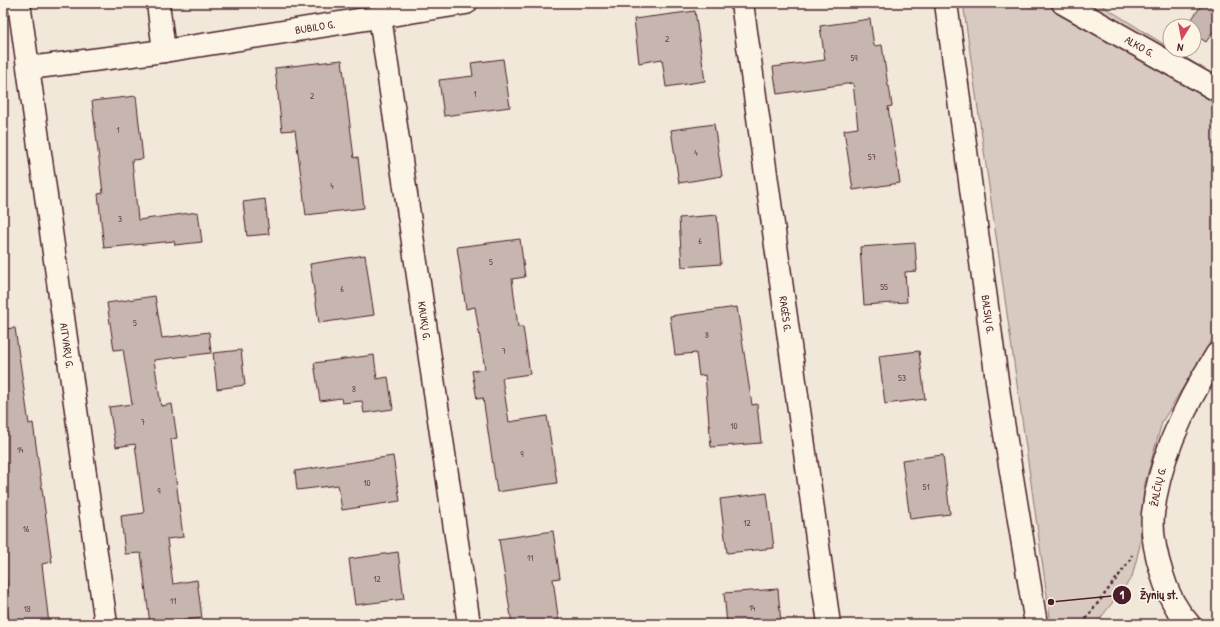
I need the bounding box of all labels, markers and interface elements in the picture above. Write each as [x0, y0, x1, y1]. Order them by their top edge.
street label: BUBILO G. [294, 17, 336, 37]
north arrow [1162, 18, 1202, 58]
street label: ALKO G. [1122, 32, 1157, 60]
house number: 2 [665, 33, 670, 45]
text: N [1176, 40, 1184, 55]
house number: 59 [850, 52, 858, 64]
house number: 1 [473, 88, 477, 100]
house number: 2 [310, 90, 315, 102]
house number: 1 [116, 124, 120, 136]
house number: 4 [694, 147, 698, 159]
house number: 57 [868, 151, 877, 163]
house number: 4 [330, 180, 334, 192]
house number: 3 [118, 213, 122, 225]
house number: 6 [698, 235, 702, 247]
house number: 5 [489, 256, 493, 268]
house number: 55 [880, 281, 888, 293]
house number: 6 [340, 283, 344, 295]
street label: BALSIŲ G. [979, 294, 998, 334]
street label: RAGĖS G. [776, 295, 795, 333]
street label: KAUKŲ G. [415, 300, 434, 341]
house number: 5 [133, 317, 137, 329]
street label: AITVARŲ G. [57, 322, 77, 369]
house number: 8 [705, 329, 709, 341]
house number: 7 [502, 345, 507, 357]
house number: 53 [898, 372, 906, 384]
house number: 8 [352, 383, 356, 395]
house number: 7 [141, 416, 146, 428]
house number: 10 [730, 420, 738, 432]
house number: 14 [17, 444, 24, 456]
house number: 9 [520, 448, 524, 460]
street label: ŽALČIŲ G. [1147, 465, 1169, 507]
house number: 10 [363, 477, 371, 489]
house number: 51 [922, 481, 930, 493]
house number: 9 [157, 485, 161, 497]
house number: 12 [743, 517, 752, 529]
house number: 16 [23, 523, 30, 535]
house number: 11 [527, 552, 533, 564]
house number: 12 [373, 573, 382, 585]
callout: Žynių st. [1112, 583, 1186, 607]
text: 1 [1120, 586, 1125, 603]
text: Žynių st. [1140, 586, 1179, 604]
house number: 11 [170, 595, 176, 607]
house number: 14 [749, 602, 756, 614]
house number: 18 [23, 603, 31, 615]

